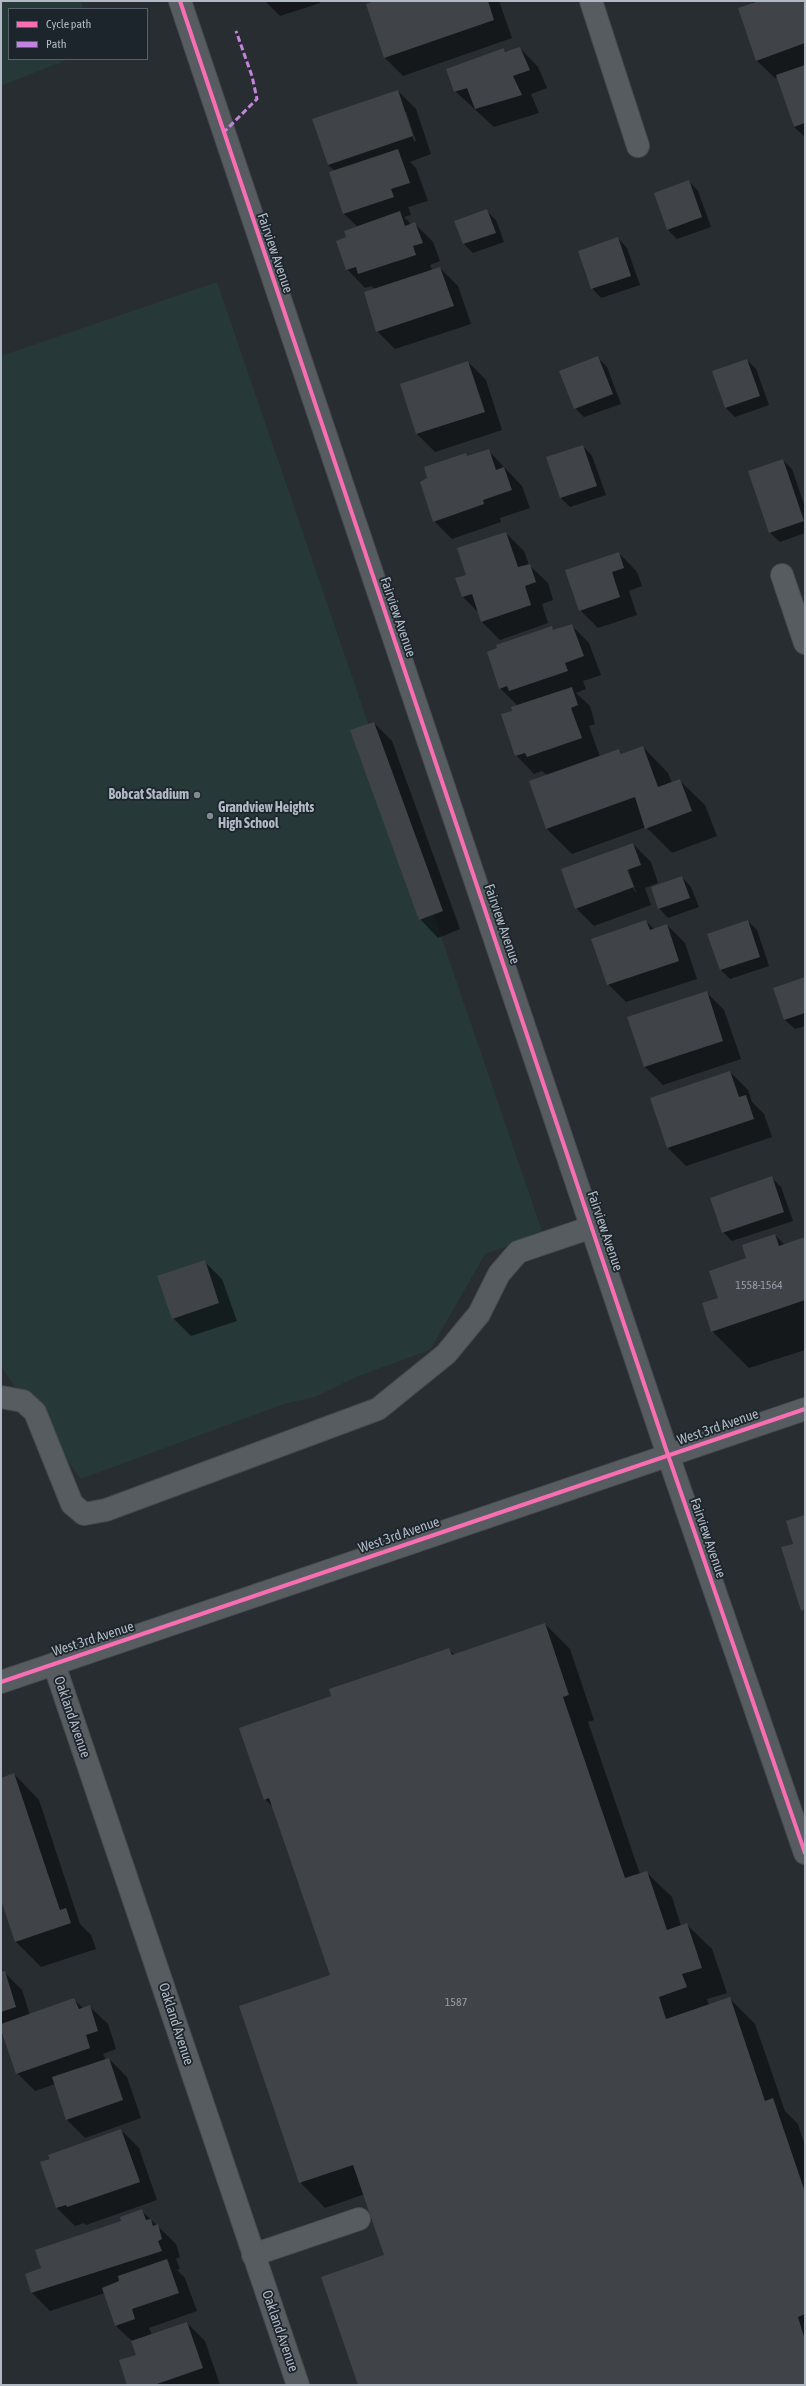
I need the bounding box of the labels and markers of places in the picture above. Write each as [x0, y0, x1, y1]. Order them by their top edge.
place label: Bobcat Stadium [108, 787, 189, 803]
marker: Bobcat Stadium [192, 790, 202, 800]
place label: Grandview Heights High School [218, 800, 314, 832]
marker: Grandview Heights High School [205, 811, 215, 821]

